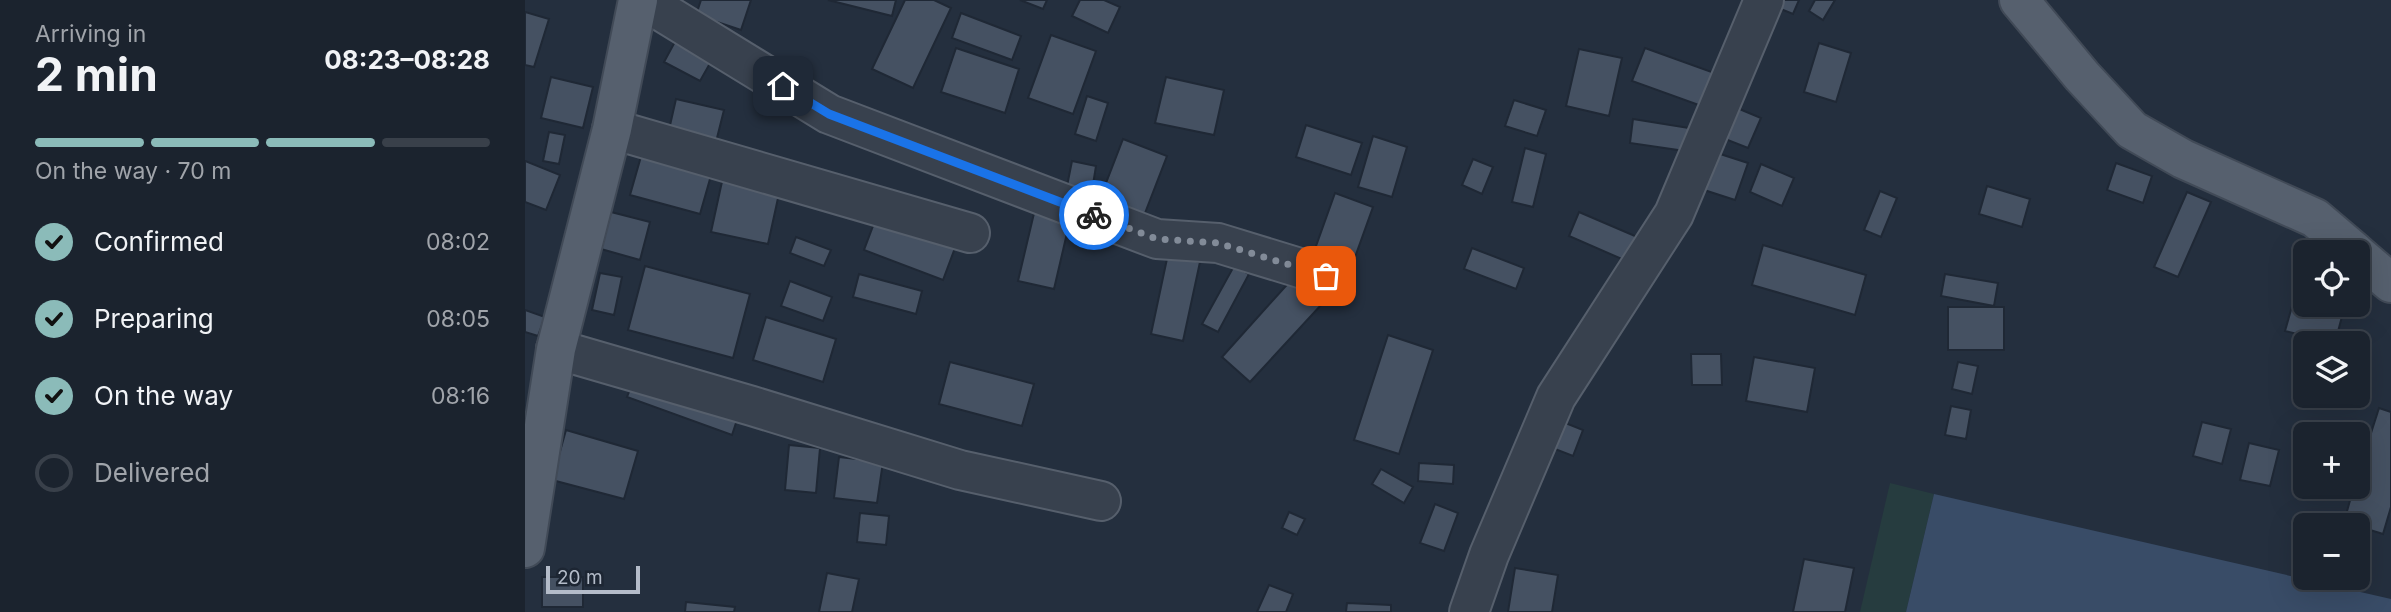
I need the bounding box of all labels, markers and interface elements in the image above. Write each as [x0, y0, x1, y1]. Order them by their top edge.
text: Arriving in [35, 20, 146, 48]
text: 08:23–08:28 [324, 44, 490, 75]
text: 2 min [35, 46, 158, 102]
pin [753, 56, 813, 116]
icon: home [764, 67, 802, 105]
text: On the way · 70 m [35, 157, 231, 185]
courier [1059, 180, 1129, 250]
icon: bike [1075, 196, 1113, 234]
icon: check [35, 223, 73, 261]
text: Confirmed [94, 226, 224, 257]
text: 08:02 [426, 228, 490, 256]
map controls [2293, 240, 2370, 590]
button: locate [2293, 240, 2370, 317]
pin [1296, 246, 1356, 306]
icon: bag [1307, 257, 1345, 295]
icon: check [35, 300, 73, 338]
text: Preparing [94, 303, 214, 334]
text: 08:05 [426, 305, 490, 333]
button: layers [2293, 331, 2370, 408]
icon: check [35, 377, 73, 415]
text: On the way [94, 380, 233, 411]
text: 08:16 [431, 382, 490, 410]
button: + [2293, 422, 2370, 499]
text: Delivered [94, 457, 210, 488]
button: − [2293, 513, 2370, 590]
scale bar [546, 563, 641, 595]
text: 20 m [557, 566, 603, 589]

